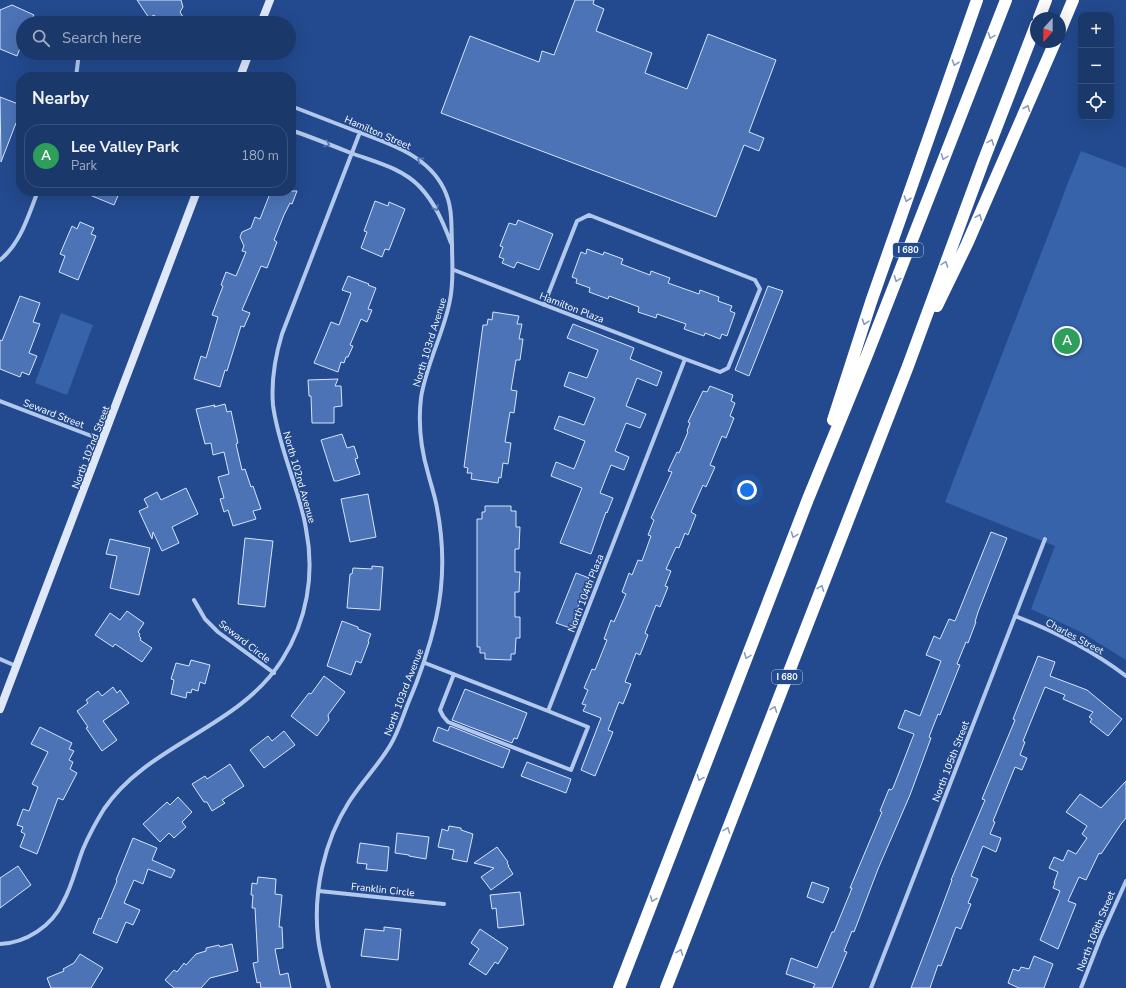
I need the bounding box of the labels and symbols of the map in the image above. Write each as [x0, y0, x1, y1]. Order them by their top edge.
north arrow [1030, 12, 1066, 48]
one-way arrow [988, 33, 996, 40]
one-way arrow [951, 60, 960, 67]
one-way arrow [1022, 105, 1030, 112]
street label: Hamilton Street [342, 113, 414, 153]
one-way arrow [324, 139, 331, 147]
one-way arrow [986, 139, 994, 146]
one-way arrow [941, 153, 949, 161]
one-way arrow [417, 158, 424, 165]
one-way arrow [904, 195, 912, 202]
one-way arrow [431, 204, 438, 211]
one-way arrow [974, 214, 982, 222]
road number: I 680 [893, 243, 923, 257]
one-way arrow [941, 260, 949, 267]
one-way arrow [894, 274, 902, 282]
street label: Hamilton Plaza [537, 289, 606, 327]
street label: North 103rd Avenue [410, 296, 450, 389]
one-way arrow [861, 318, 870, 325]
pin: A [1054, 326, 1080, 356]
street label: Seward Street [21, 396, 87, 432]
street label: North 102nd Street [69, 403, 113, 491]
street label: North 102nd Avenue [279, 430, 319, 525]
your location [737, 480, 757, 500]
one-way arrow [791, 532, 799, 539]
street label: North 104th Plaza [565, 552, 607, 635]
one-way arrow [817, 584, 825, 591]
street label: Charles Street [1043, 616, 1107, 658]
street label: Seward Circle [216, 617, 273, 667]
street label: North 103rd Avenue [381, 647, 427, 738]
one-way arrow [743, 653, 751, 660]
road number: I 680 [772, 670, 802, 684]
one-way arrow [770, 706, 778, 713]
street label: North 105th Street [929, 718, 973, 804]
one-way arrow [697, 774, 705, 781]
one-way arrow [723, 827, 731, 834]
street label: Franklin Circle [350, 880, 415, 900]
street label: North 106th Street [1073, 889, 1119, 974]
one-way arrow [650, 896, 658, 903]
one-way arrow [676, 948, 684, 955]

